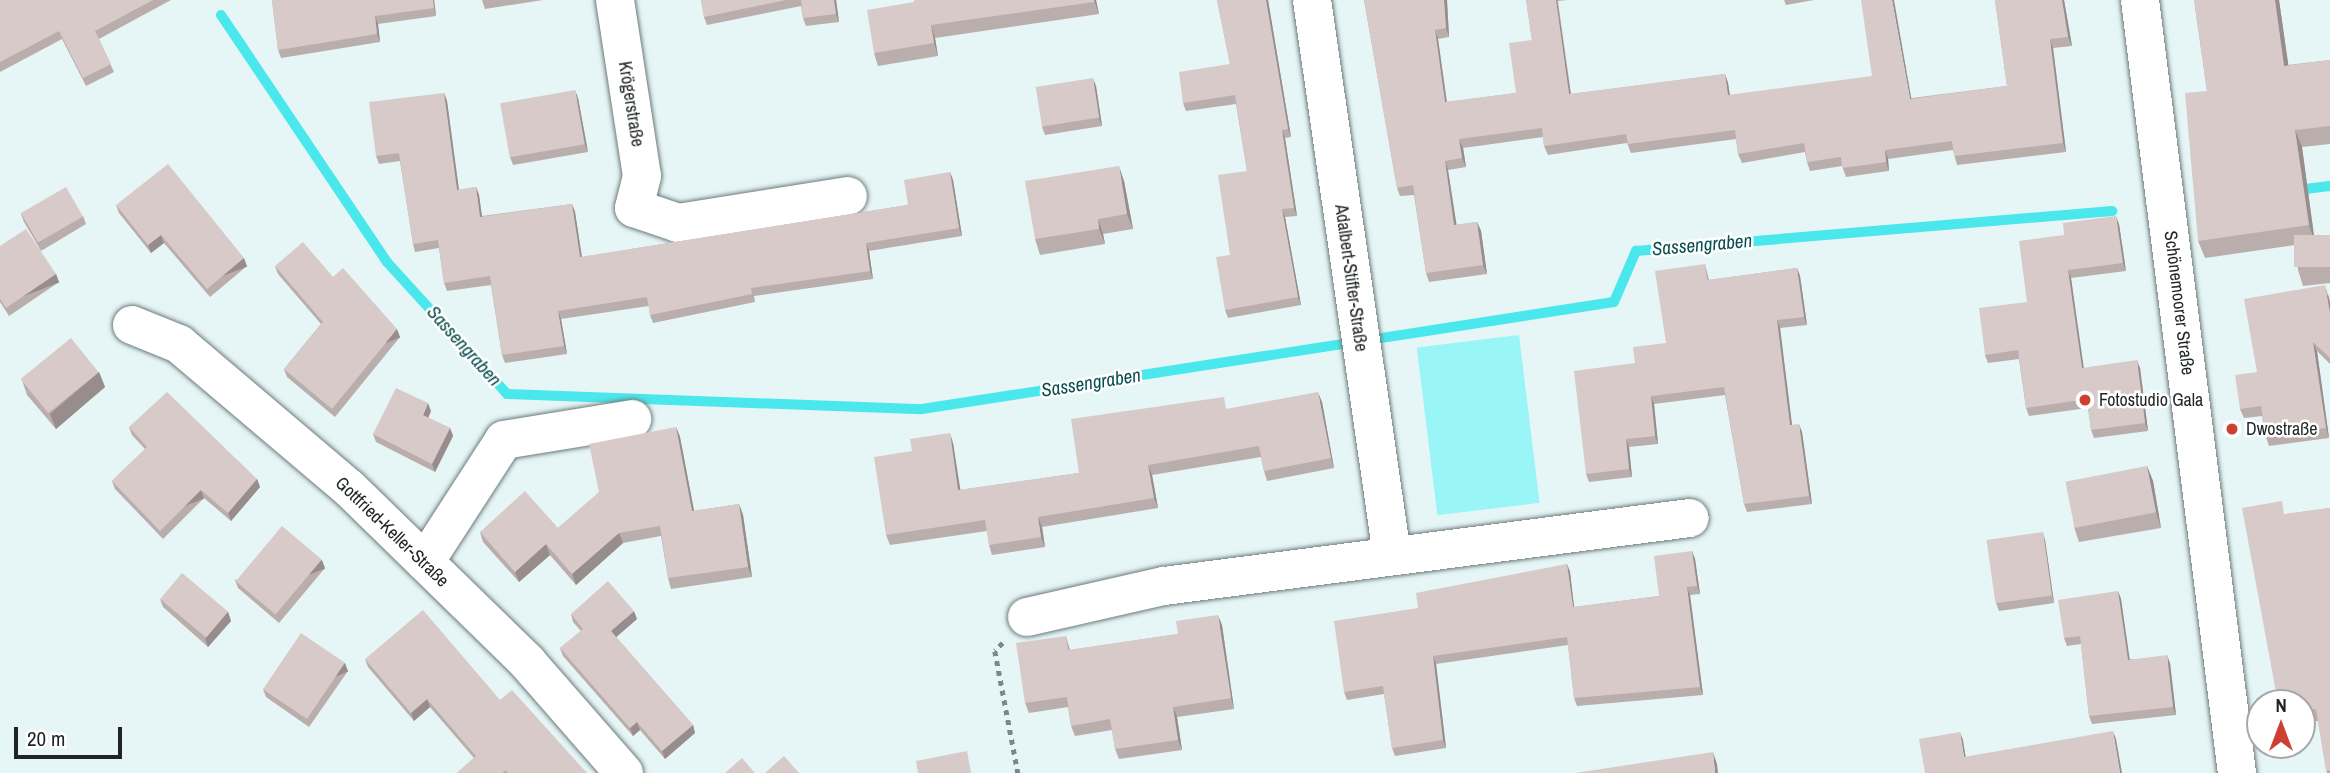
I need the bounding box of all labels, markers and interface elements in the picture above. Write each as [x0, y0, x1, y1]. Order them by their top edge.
street label: Krögerstraße [614, 60, 648, 148]
street label: Adalbert-Stifter-Straße [1330, 203, 1372, 353]
water label: Sassengraben [1651, 229, 1753, 261]
street label: Schönemoorer Straße [2159, 230, 2199, 376]
water label: Sassengraben [422, 301, 506, 391]
water label: Sassengraben [1040, 364, 1142, 402]
place label: Fotostudio Gala [2099, 389, 2203, 411]
marker: Fotostudio Gala [2077, 392, 2093, 408]
place label: Dwostraße [2246, 418, 2317, 440]
marker: Dwostraße [2224, 421, 2240, 437]
street label: Gottfried-Keller-Straße [331, 472, 453, 592]
north arrow [2246, 689, 2316, 759]
text: N [2275, 692, 2287, 718]
scale bar [18, 714, 126, 758]
text: 20 m [27, 724, 65, 753]

